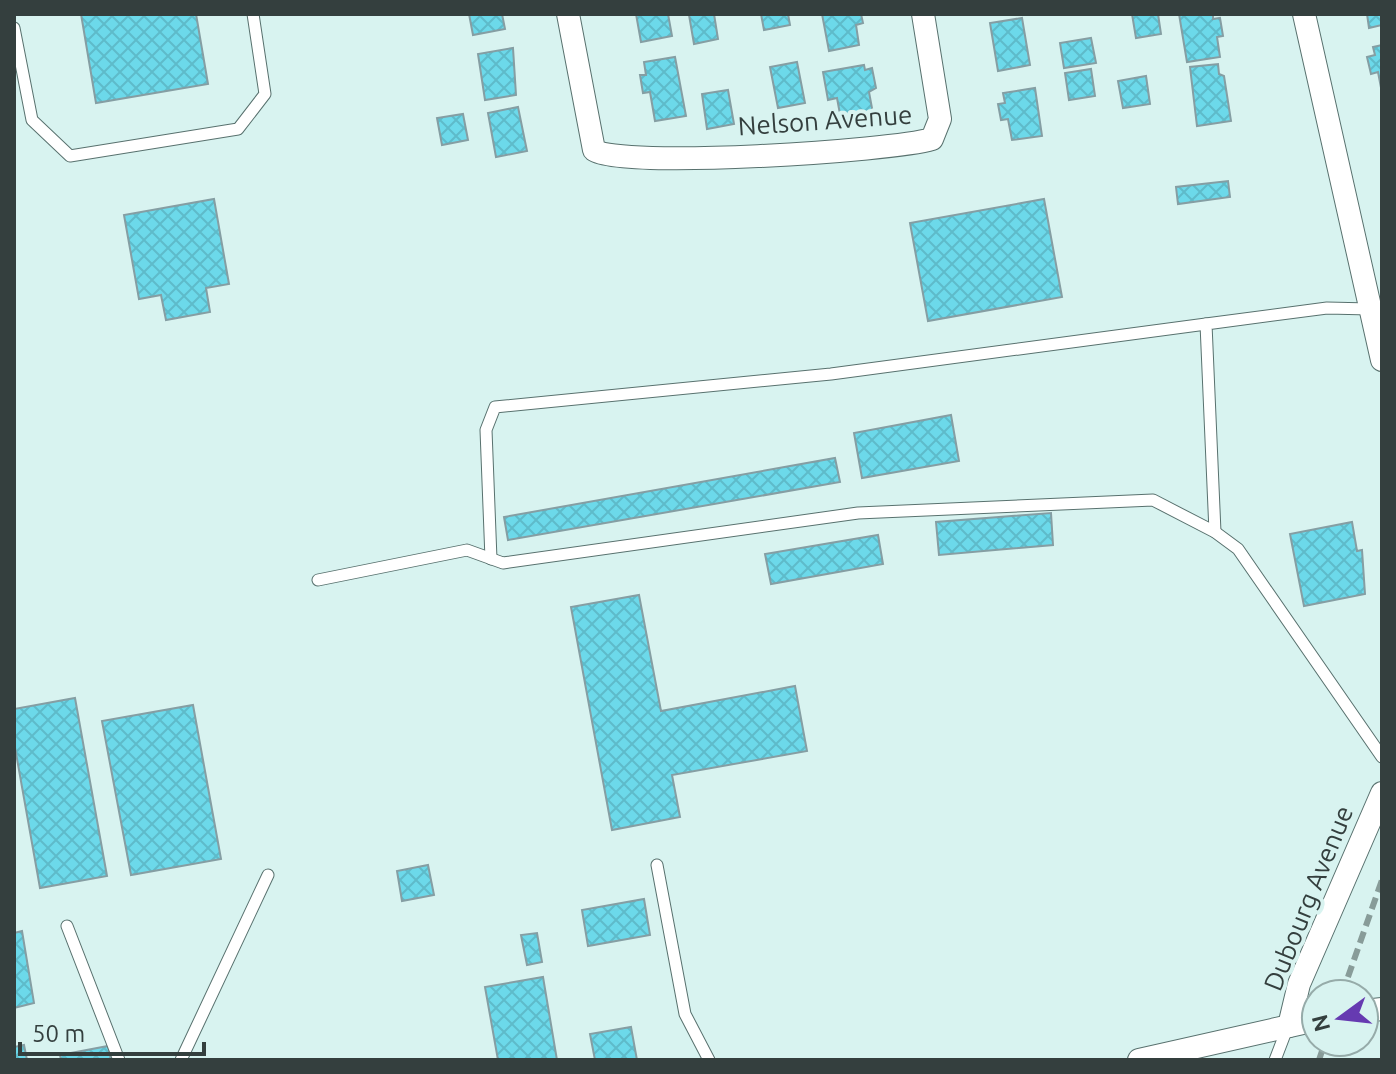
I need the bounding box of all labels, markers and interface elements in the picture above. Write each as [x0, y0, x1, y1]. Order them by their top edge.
street label: Nelson Avenue [737, 99, 913, 141]
street label: Dubourg Avenue [1258, 801, 1358, 995]
north arrow [1300, 978, 1380, 1058]
scale bar [20, 1006, 204, 1056]
text: N [1306, 1012, 1334, 1034]
text: 50 m [32, 1020, 85, 1047]

